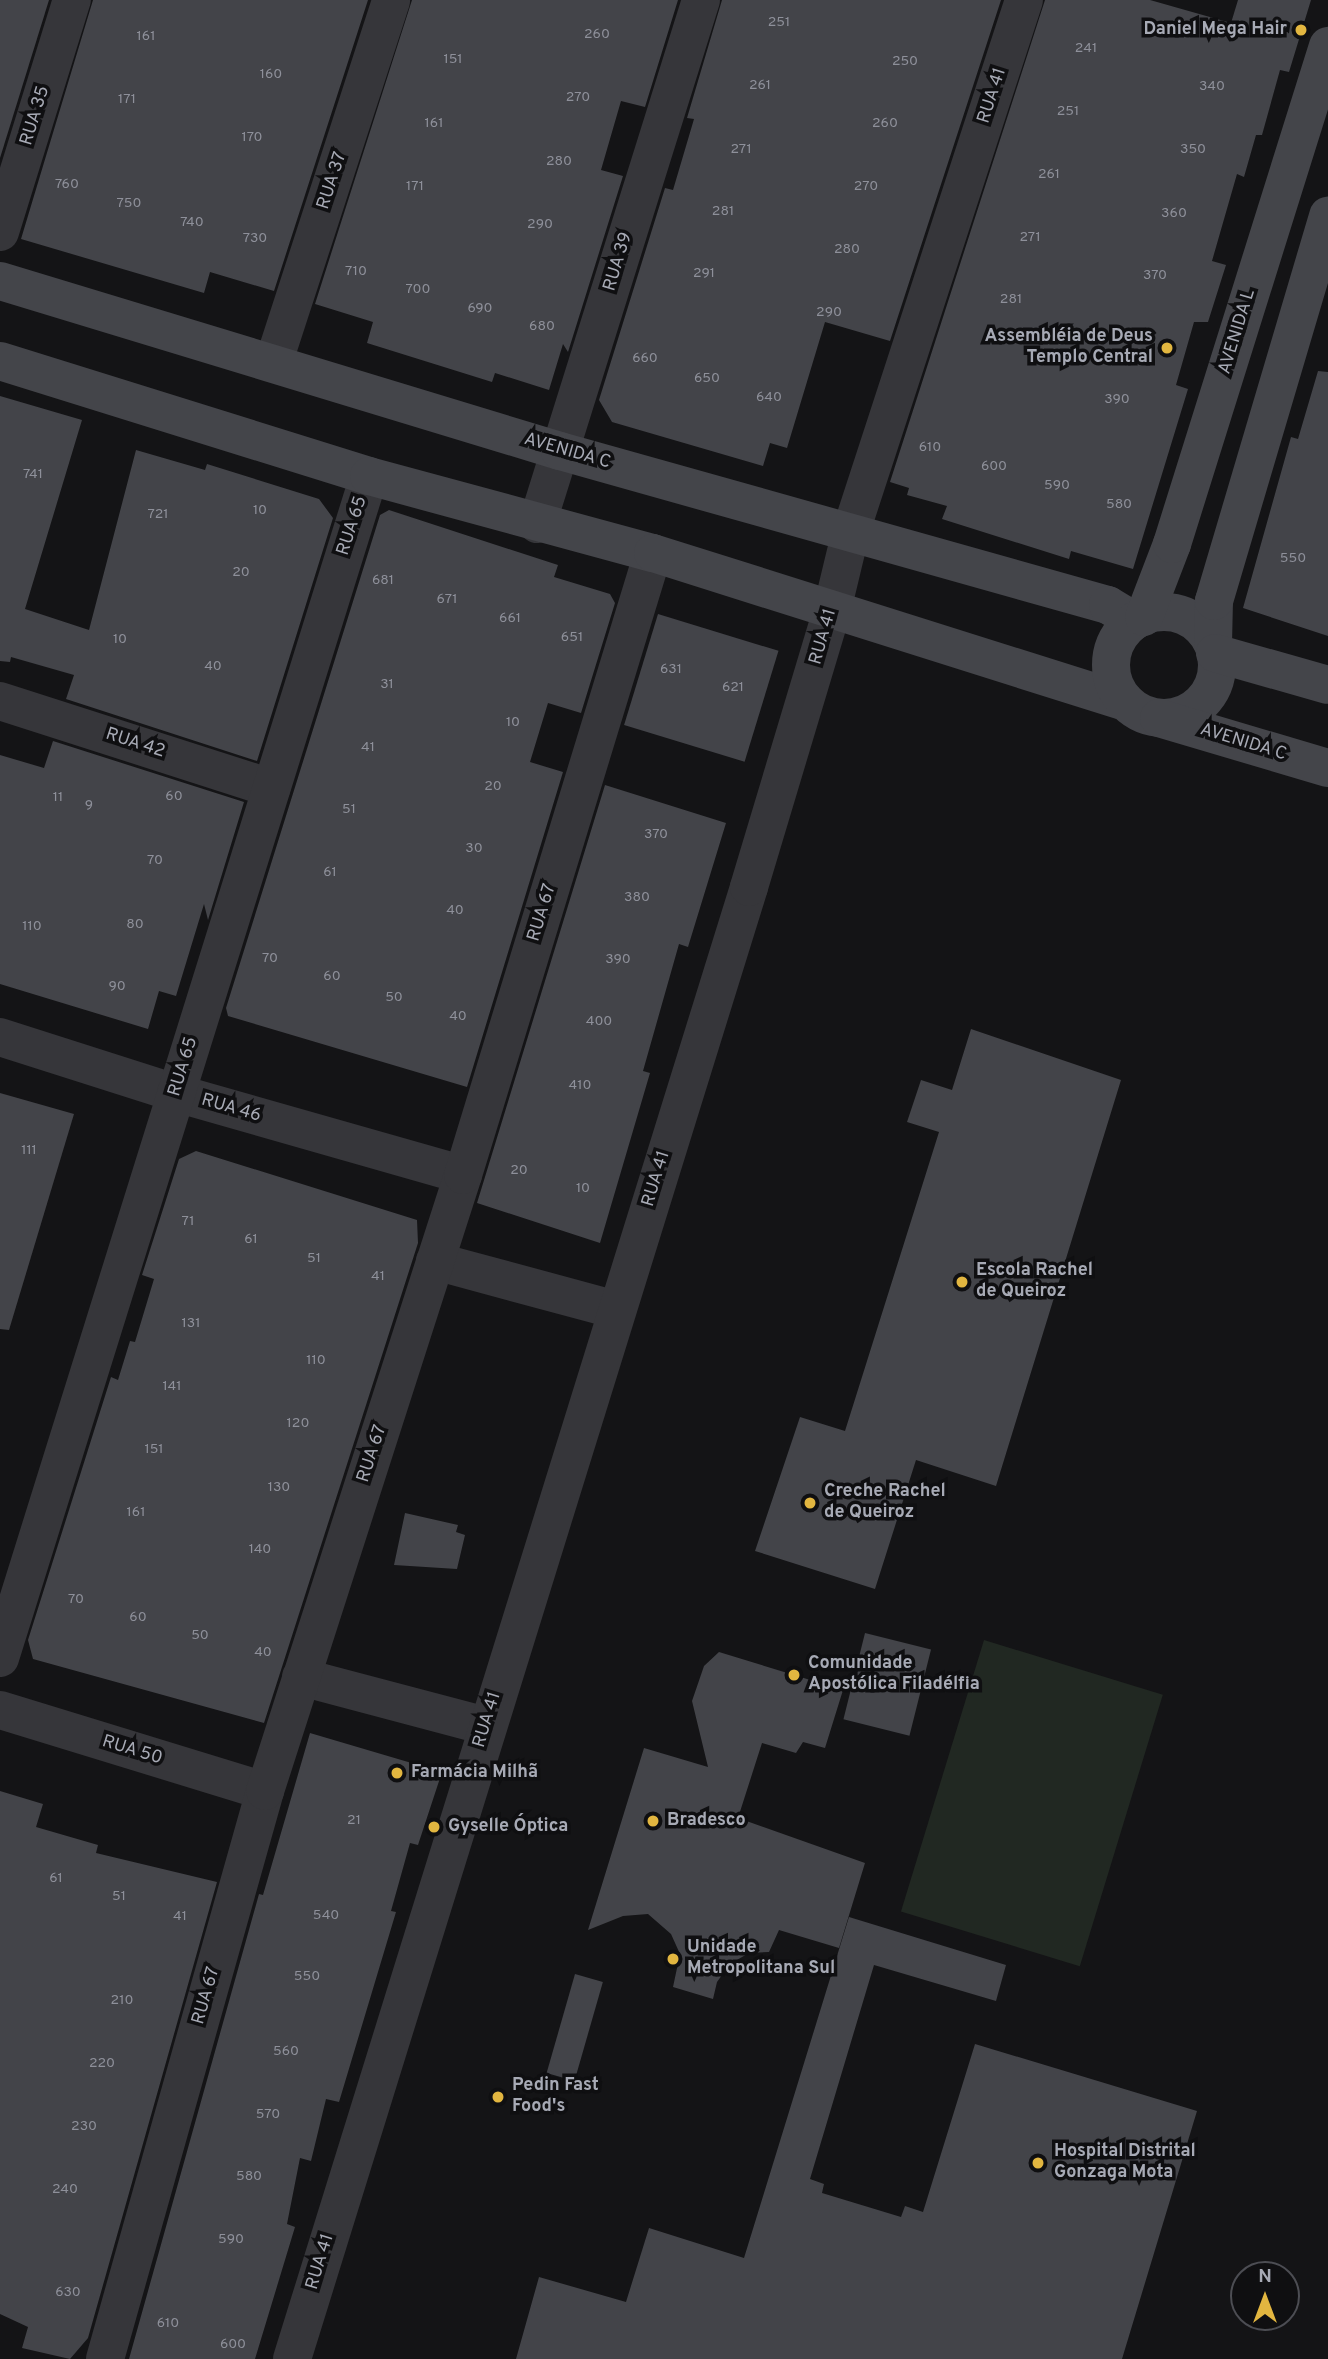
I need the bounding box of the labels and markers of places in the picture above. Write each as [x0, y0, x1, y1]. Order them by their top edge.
place label: Daniel Mega Hair [1143, 19, 1287, 41]
marker: Daniel Mega Hair [1293, 22, 1309, 38]
place label: Assembléia de Deus Templo Central [985, 327, 1153, 370]
marker: Assembléia de Deus Templo Central [1159, 340, 1175, 356]
place label: Escola Rachel de Queiroz [976, 1261, 1093, 1304]
marker: Escola Rachel de Queiroz [954, 1274, 970, 1290]
place label: Creche Rachel de Queiroz [824, 1482, 946, 1524]
marker: Creche Rachel de Queiroz [802, 1495, 818, 1511]
place label: Comunidade Apostólica Filadélfia [808, 1654, 980, 1696]
marker: Comunidade Apostólica Filadélfia [786, 1667, 802, 1683]
place label: Farmácia Milhã [411, 1762, 538, 1784]
marker: Farmácia Milhã [389, 1765, 405, 1781]
place label: Bradesco [667, 1810, 746, 1832]
marker: Bradesco [645, 1813, 661, 1829]
place label: Gyselle Óptica [448, 1816, 568, 1838]
marker: Gyselle Óptica [426, 1819, 442, 1835]
place label: Unidade Metropolitana Sul [687, 1938, 835, 1980]
marker: Unidade Metropolitana Sul [665, 1951, 681, 1967]
place label: Pedin Fast Food's [512, 2076, 599, 2118]
marker: Pedin Fast Food's [490, 2089, 506, 2105]
place label: Hospital Distrital Gonzaga Mota [1054, 2142, 1196, 2184]
marker: Hospital Distrital Gonzaga Mota [1028, 2153, 1048, 2173]

